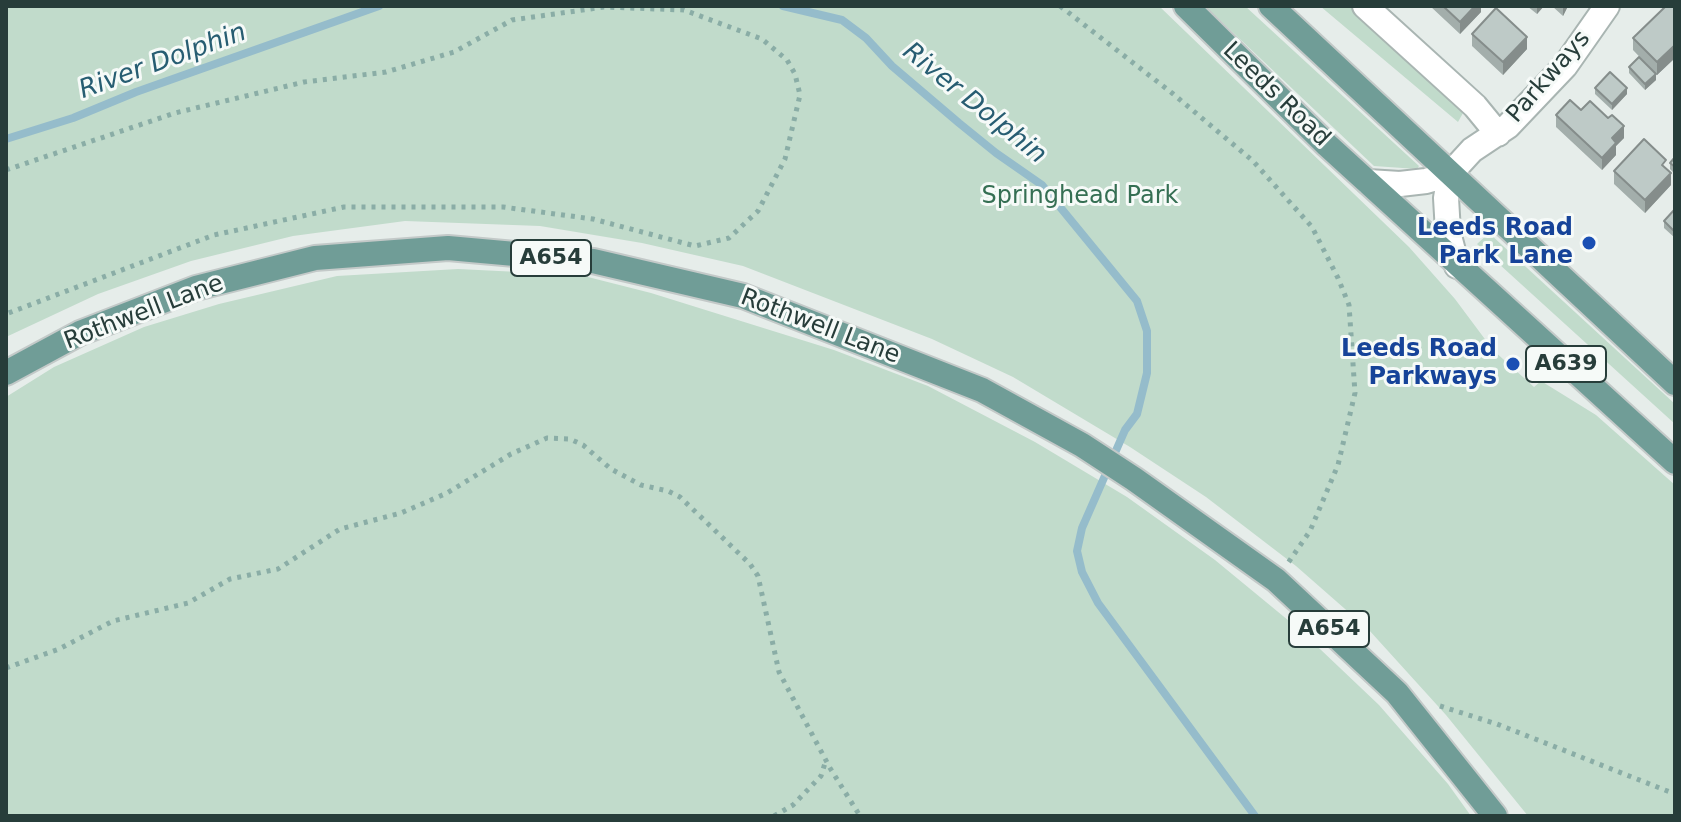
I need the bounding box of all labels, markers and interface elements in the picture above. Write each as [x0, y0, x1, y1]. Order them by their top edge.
water label: River Dolphin [75, 17, 251, 107]
street label: Parkways [1501, 25, 1597, 129]
water label: River Dolphin [896, 37, 1052, 171]
street label: Leeds Road [1216, 37, 1336, 153]
park label: Springhead Park [982, 183, 1178, 211]
place label: Leeds Road Park Lane [1417, 215, 1573, 271]
marker: Leeds Road Park Lane [1580, 234, 1598, 252]
road number: A654 [511, 240, 591, 276]
street label: Rothwell Lane [60, 269, 228, 357]
street label: Rothwell Lane [736, 283, 904, 371]
place label: Leeds Road Parkways [1341, 336, 1497, 392]
road number: A639 [1526, 346, 1606, 382]
marker: Leeds Road Parkways [1504, 355, 1522, 373]
road number: A654 [1289, 611, 1369, 647]

